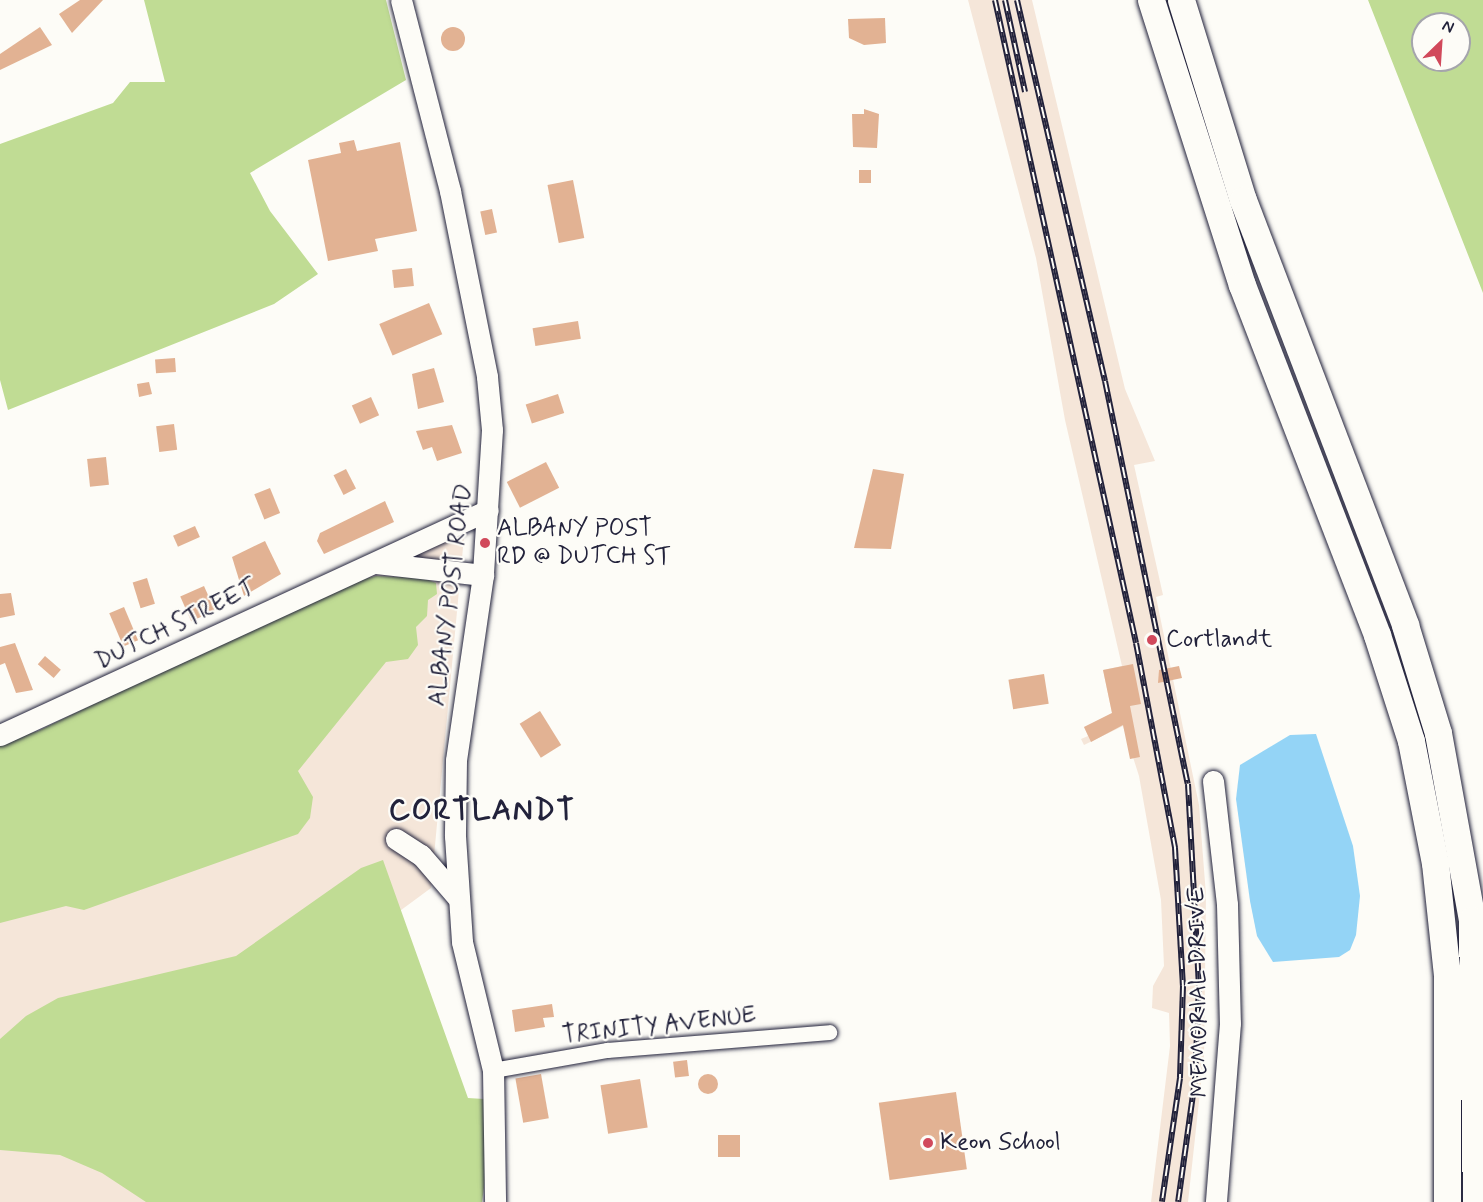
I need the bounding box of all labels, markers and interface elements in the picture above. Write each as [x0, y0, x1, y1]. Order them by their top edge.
north arrow [1411, 12, 1471, 72]
text: N [1439, 15, 1457, 39]
street label: ALBANY POST ROAD [423, 482, 479, 708]
place label: ALBANY POST RD @ DUTCH ST [497, 515, 672, 571]
marker: ALBANY POST RD @ DUTCH ST [478, 536, 492, 550]
street label: DUTCH STREET [90, 573, 262, 677]
place label: Cortlandt [1166, 626, 1272, 654]
marker: Cortlandt [1143, 631, 1161, 649]
district label: CORTLANDT [387, 793, 577, 829]
street label: MEMORIAL DRIVE [1183, 886, 1215, 1098]
street label: TRINITY AVENUE [560, 1001, 758, 1051]
place label: Keon School [940, 1129, 1061, 1157]
marker: Keon School [921, 1136, 935, 1150]

